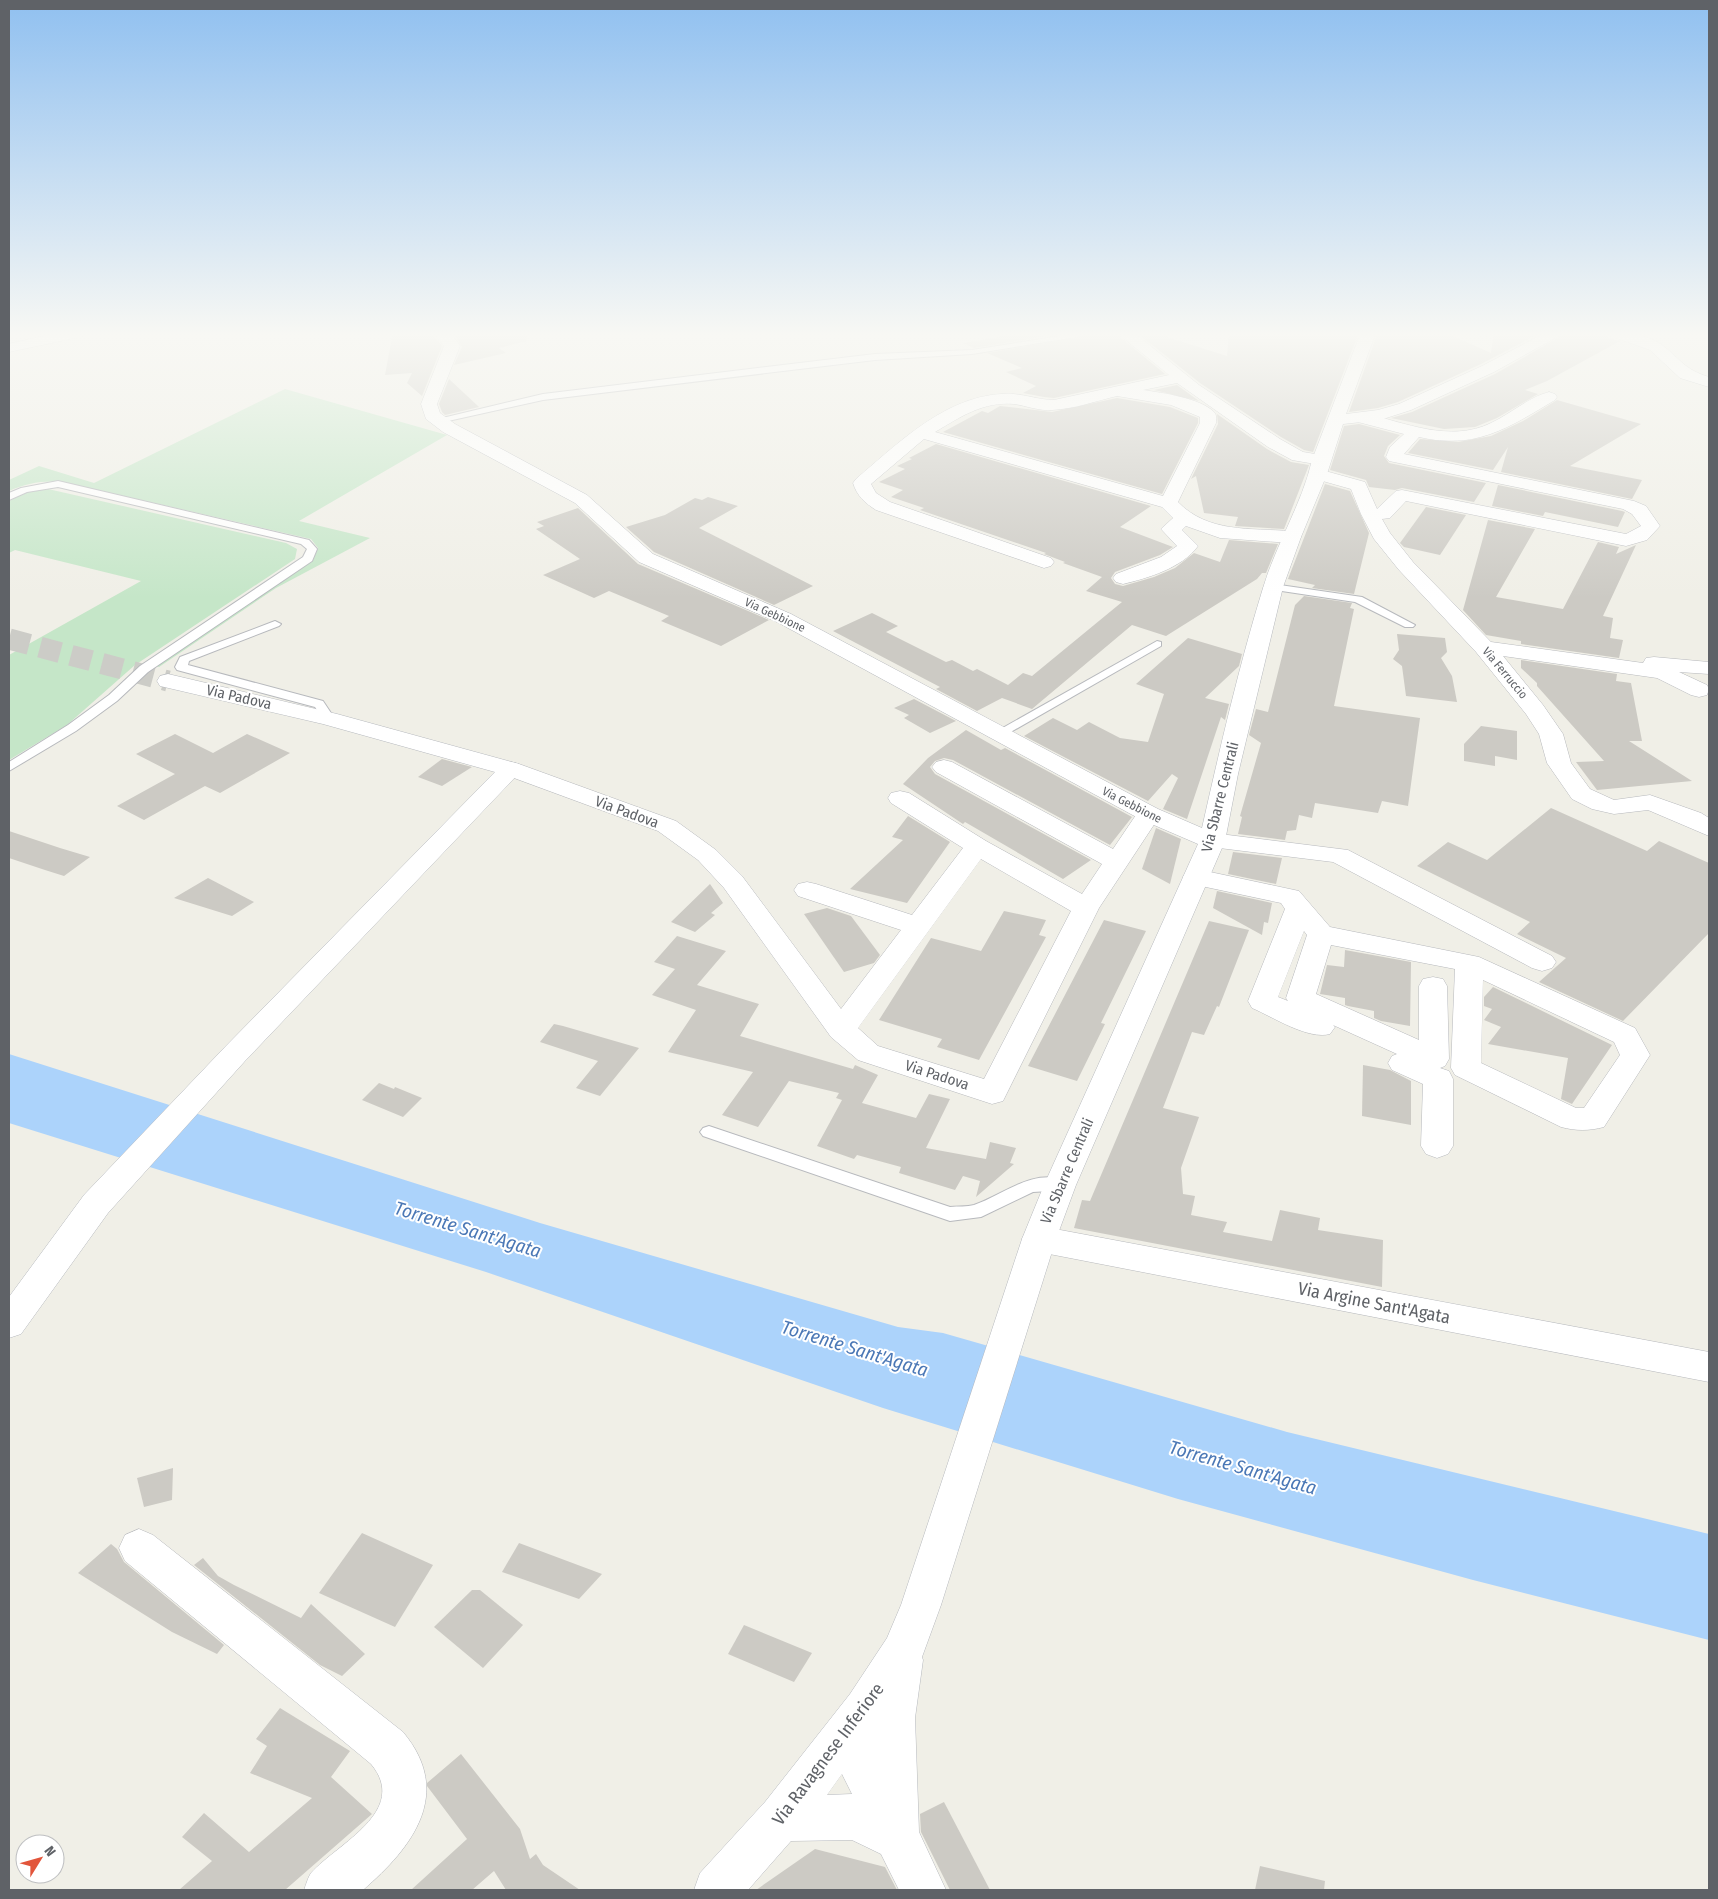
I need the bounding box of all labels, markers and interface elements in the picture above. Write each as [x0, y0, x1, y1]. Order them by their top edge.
street label: Via Gebbione [743, 595, 807, 635]
street label: Via Ferruccio [1480, 645, 1530, 701]
street label: Via Padova [205, 681, 273, 713]
street label: Via Sbarre Centrali [1198, 740, 1242, 854]
street label: Via Gebbione [1100, 784, 1164, 826]
street label: Via Padova [593, 792, 661, 832]
street label: Via Padova [903, 1056, 971, 1094]
street label: Via Sbarre Centrali [1037, 1115, 1097, 1227]
water label: Torrente Sant'Agata [392, 1196, 544, 1263]
street label: Via Argine Sant'Agata [1296, 1277, 1452, 1329]
water label: Torrente Sant'Agata [779, 1315, 931, 1382]
water label: Torrente Sant'Agata [1167, 1435, 1319, 1499]
street label: Via Ravagnese Inferiore [767, 1678, 889, 1829]
north arrow [15, 1834, 65, 1884]
text: N [41, 1843, 59, 1860]

